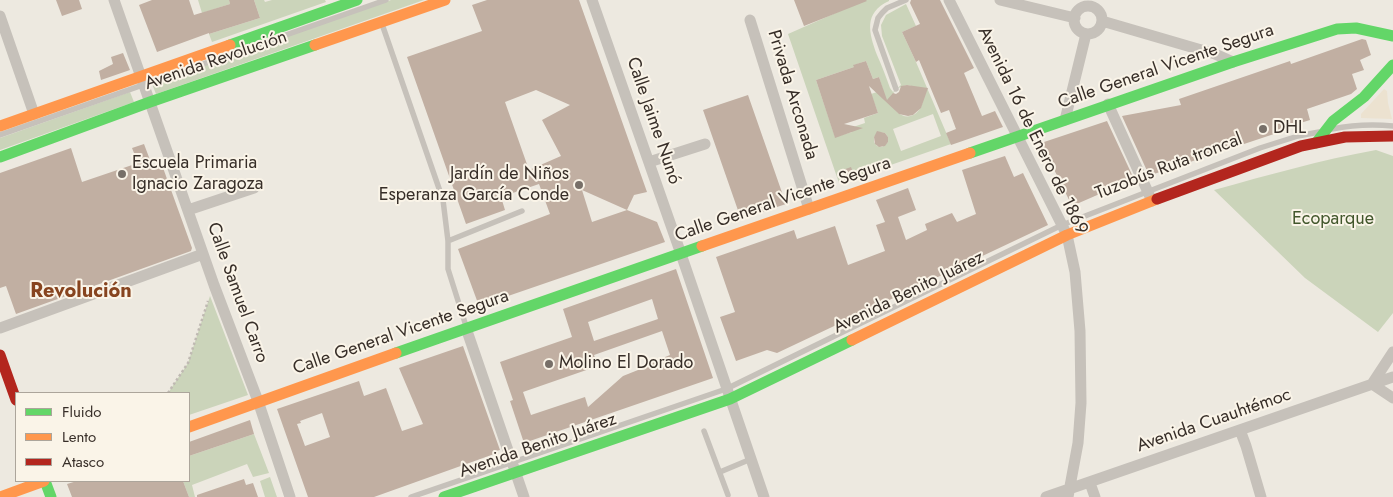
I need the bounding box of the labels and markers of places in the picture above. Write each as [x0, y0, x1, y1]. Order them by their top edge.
place label: DHL [1273, 118, 1306, 140]
marker: DHL [1257, 123, 1269, 135]
place label: Escuela Primaria Ignacio Zaragoza [132, 153, 263, 195]
place label: Jardín de Niños Esperanza García Conde [379, 164, 569, 206]
marker: Escuela Primaria Ignacio Zaragoza [116, 168, 128, 180]
marker: Jardín de Niños Esperanza García Conde [573, 179, 585, 191]
place label: Molino El Dorado [559, 353, 693, 375]
marker: Molino El Dorado [543, 358, 555, 370]

